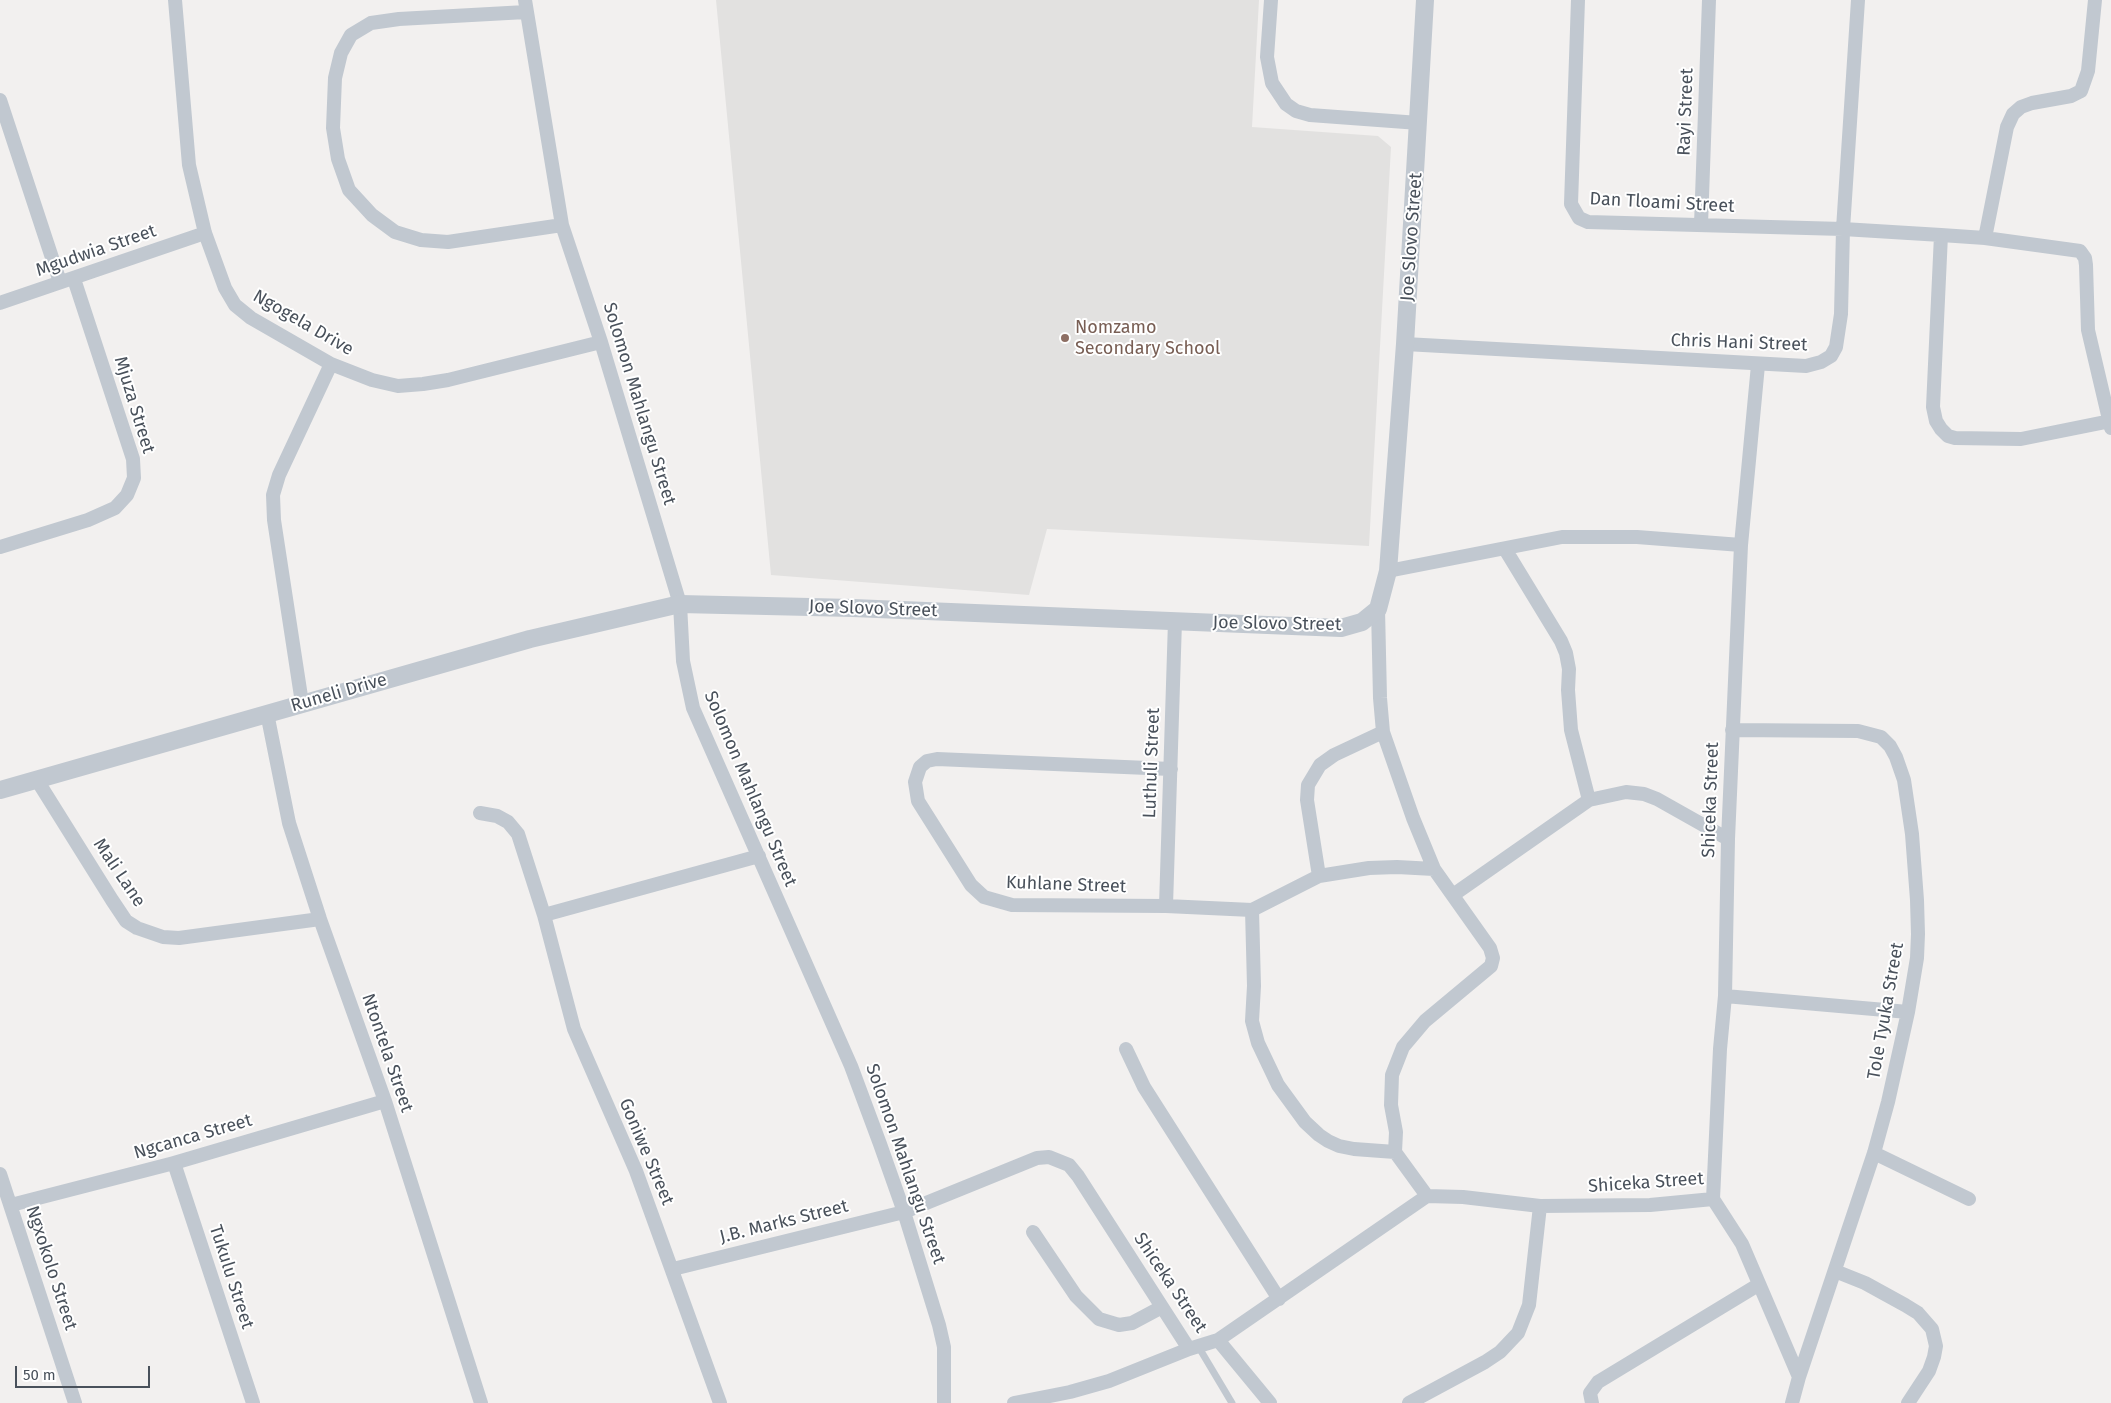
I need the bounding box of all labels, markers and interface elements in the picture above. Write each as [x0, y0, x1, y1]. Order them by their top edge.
street label: Rayi Street [1674, 68, 1698, 156]
street label: Joe Slovo Street [1397, 172, 1427, 302]
street label: Dan Tloami Street [1589, 188, 1735, 218]
street label: Mgudwia Street [33, 220, 159, 282]
street label: Ngogela Drive [249, 285, 357, 361]
street label: Solomon Mahlangu Street [598, 300, 680, 508]
place label: Nomzamo Secondary School [1075, 317, 1220, 359]
street label: Chris Hani Street [1670, 330, 1808, 356]
marker: Nomzamo Secondary School [1059, 332, 1071, 344]
street label: Mjuza Street [109, 354, 159, 456]
street label: Joe Slovo Street [808, 596, 938, 622]
street label: Joe Slovo Street [1212, 612, 1342, 636]
street label: Runeli Drive [288, 669, 390, 717]
street label: Solomon Mahlangu Street [699, 688, 801, 890]
street label: Luthuli Street [1139, 707, 1165, 819]
street label: Shiceka Street [1698, 742, 1724, 858]
street label: Mali Lane [88, 835, 150, 911]
street label: Kuhlane Street [1005, 872, 1127, 898]
street label: Tole Tyuka Street [1863, 941, 1909, 1081]
street label: Ntontela Street [357, 991, 417, 1115]
street label: Solomon Mahlangu Street [861, 1061, 949, 1267]
street label: Goniwe Street [614, 1095, 678, 1209]
street label: Ngcanca Street [131, 1110, 255, 1164]
street label: Shiceka Street [1587, 1168, 1705, 1198]
street label: J.B. Marks Street [717, 1196, 851, 1248]
street label: Ngxokolo Street [21, 1203, 81, 1333]
street label: Tukulu Street [204, 1222, 258, 1332]
street label: Shiceka Street [1129, 1229, 1211, 1337]
scale bar [18, 1356, 152, 1388]
text: 50 m [23, 1366, 56, 1384]

